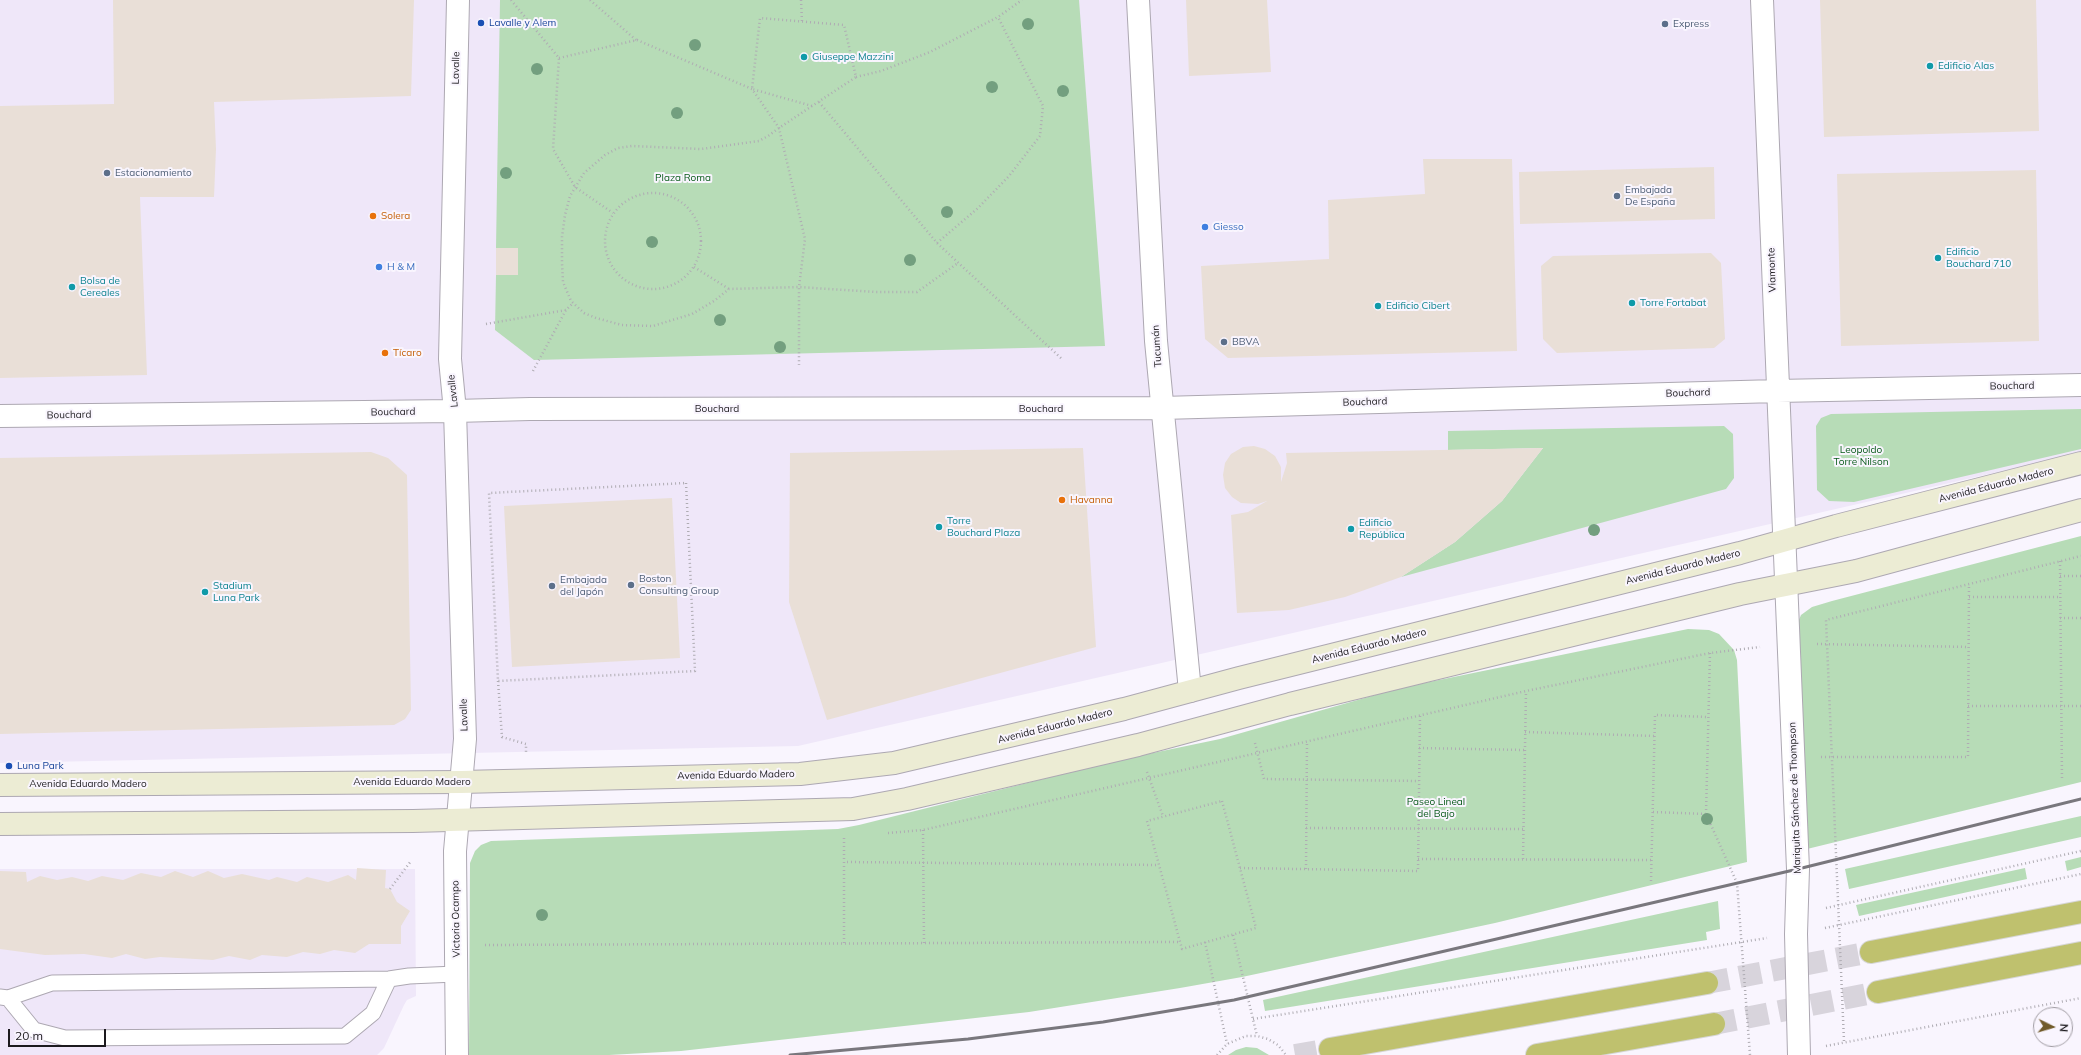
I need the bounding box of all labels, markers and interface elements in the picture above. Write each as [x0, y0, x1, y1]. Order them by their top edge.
place label: Lavalle y Alem [489, 17, 556, 29]
marker: Lavalle y Alem [476, 18, 486, 28]
place label: Express [1673, 18, 1709, 30]
marker: Express [1660, 19, 1670, 29]
street label: Lavalle [450, 51, 462, 85]
place label: Giuseppe Mazzini [812, 51, 893, 63]
marker: Giuseppe Mazzini [799, 52, 809, 62]
place label: Edificio Alas [1938, 60, 1994, 72]
marker: Edificio Alas [1925, 61, 1935, 71]
place label: Estacionamiento [115, 167, 192, 179]
marker: Estacionamiento [102, 168, 112, 178]
park label: Plaza Roma [655, 172, 711, 184]
place label: Embajada De España [1625, 184, 1675, 208]
marker: Embajada De España [1612, 191, 1622, 201]
place label: Solera [381, 210, 410, 222]
marker: Solera [368, 211, 378, 221]
place label: Giesso [1213, 221, 1244, 233]
marker: Giesso [1200, 222, 1210, 232]
place label: Edificio Bouchard 710 [1946, 246, 2011, 270]
street label: Viamonte [1765, 248, 1779, 292]
marker: Edificio Bouchard 710 [1933, 253, 1943, 263]
place label: H & M [387, 261, 415, 273]
marker: H & M [374, 262, 384, 272]
place label: Bolsa de Cereales [80, 275, 120, 298]
marker: Bolsa de Cereales [67, 282, 77, 292]
place label: Torre Fortabat [1640, 297, 1706, 309]
marker: Torre Fortabat [1627, 298, 1637, 308]
place label: Edificio Cibert [1386, 300, 1450, 312]
marker: Edificio Cibert [1373, 301, 1383, 311]
street label: Tucumán [1150, 324, 1164, 368]
place label: BBVA [1232, 336, 1259, 348]
marker: BBVA [1219, 337, 1229, 347]
place label: Tícaro [393, 347, 422, 359]
marker: Tícaro [380, 348, 390, 358]
street label: Lavalle [445, 374, 461, 408]
street label: Bouchard [1990, 380, 2034, 392]
street label: Bouchard [1665, 386, 1711, 400]
street label: Bouchard [1342, 395, 1388, 409]
street label: Bouchard [695, 403, 739, 415]
street label: Bouchard [1019, 403, 1063, 415]
street label: Bouchard [371, 406, 415, 418]
street label: Bouchard [47, 409, 91, 421]
park label: Leopoldo Torre Nilson [1834, 444, 1888, 468]
street label: Avenida Eduardo Madero [1938, 465, 2054, 505]
place label: Havanna [1070, 494, 1113, 506]
marker: Havanna [1057, 495, 1067, 505]
place label: Torre Bouchard Plaza [947, 515, 1020, 538]
place label: Edificio República [1359, 517, 1405, 540]
marker: Torre Bouchard Plaza [934, 522, 944, 532]
marker: Edificio República [1346, 524, 1356, 534]
street label: Avenida Eduardo Madero [1625, 547, 1741, 587]
place label: Boston Consulting Group [639, 573, 719, 596]
place label: Embajada del Japón [560, 574, 607, 598]
place label: Stadium Luna Park [213, 580, 260, 604]
marker: Boston Consulting Group [626, 580, 636, 590]
marker: Embajada del Japón [547, 581, 557, 591]
marker: Stadium Luna Park [200, 587, 210, 597]
street label: Avenida Eduardo Madero [1311, 626, 1427, 666]
street label: Lavalle [457, 698, 471, 732]
street label: Avenida Eduardo Madero [997, 706, 1113, 746]
street label: Mariquita Sánchez de Thompson [1786, 722, 1804, 874]
place label: Luna Park [17, 760, 64, 772]
marker: Luna Park [4, 761, 14, 771]
street label: Avenida Eduardo Madero [677, 768, 795, 782]
street label: Avenida Eduardo Madero [353, 776, 471, 788]
street label: Avenida Eduardo Madero [29, 778, 147, 790]
park label: Paseo Lineal del Bajo [1407, 796, 1465, 820]
street label: Victoria Ocampo [449, 880, 463, 958]
north arrow [2033, 1007, 2073, 1047]
scale bar [10, 1021, 108, 1047]
text: N [2057, 1023, 2071, 1033]
text: 20 m [15, 1028, 43, 1043]

